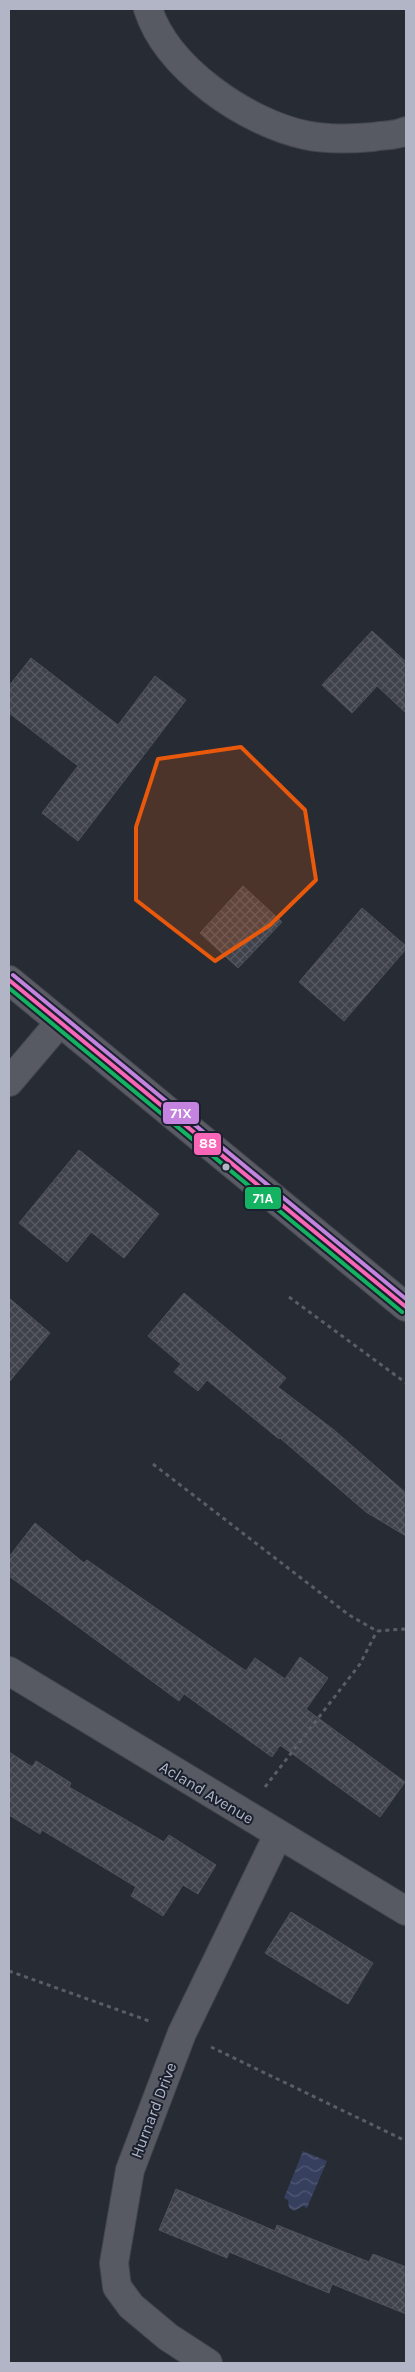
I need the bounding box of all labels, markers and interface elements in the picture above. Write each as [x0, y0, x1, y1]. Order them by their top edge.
line badge: 71X [162, 1101, 200, 1125]
text: 71X [170, 1105, 192, 1122]
line badge: 88 [193, 1132, 222, 1156]
text: 88 [199, 1135, 217, 1152]
unlabelled marker [221, 1162, 231, 1172]
line badge: 71A [244, 1186, 282, 1210]
text: 71A [253, 1190, 274, 1207]
street label: Acland Avenue [156, 1757, 257, 1828]
street label: Hurnard Drive [126, 2060, 180, 2161]

